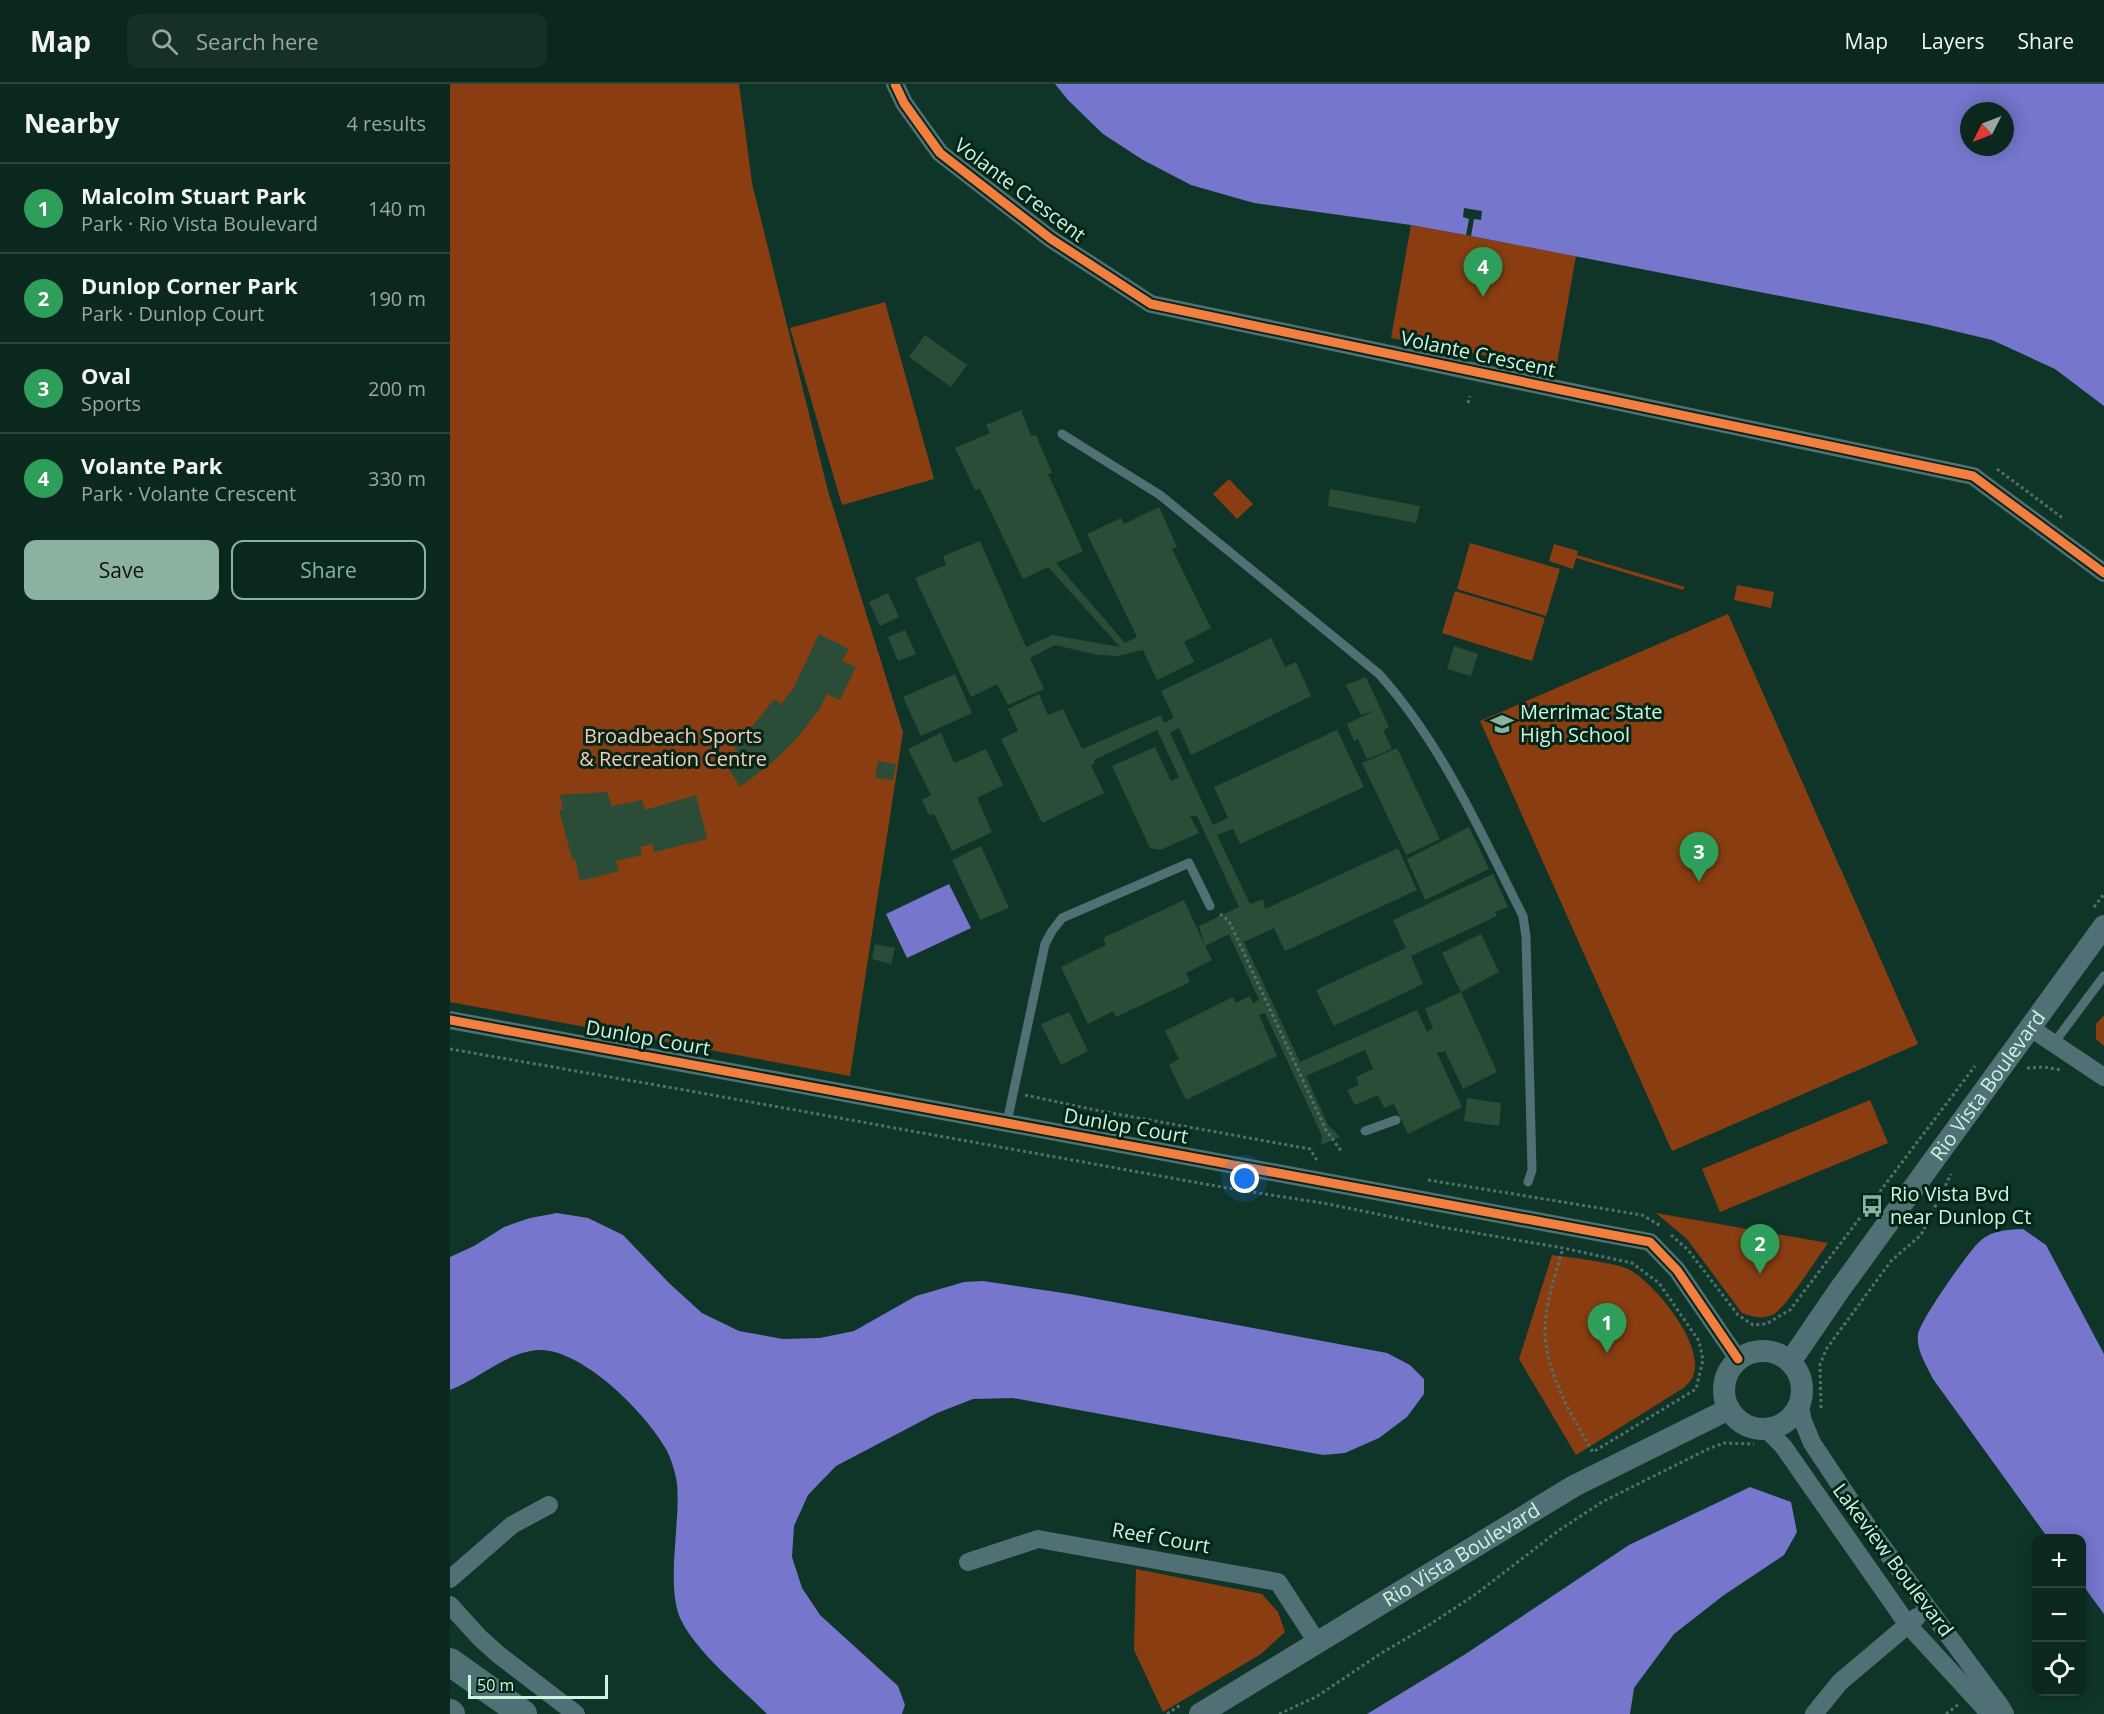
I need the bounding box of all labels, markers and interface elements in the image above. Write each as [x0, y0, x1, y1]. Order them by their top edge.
search box [127, 14, 547, 68]
text: Map [30, 22, 91, 60]
icon: search [148, 25, 181, 58]
text: Search here [196, 26, 319, 56]
text: Map [1845, 27, 1888, 55]
text: Layers [1921, 27, 1985, 55]
text: Share [2018, 27, 2074, 55]
north arrow [1960, 102, 2014, 156]
text: Nearby [24, 105, 119, 141]
text: 4 results [346, 110, 426, 137]
street label: Volante Crescent [949, 131, 1091, 248]
text: Malcolm Stuart Park [81, 180, 306, 210]
text: 1 [38, 195, 49, 222]
text: 140 m [368, 195, 426, 222]
text: Park · Rio Vista Boulevard [81, 210, 318, 237]
pin: 4 [1464, 248, 1502, 297]
text: Dunlop Corner Park [81, 270, 298, 300]
text: 2 [38, 285, 49, 312]
text: 190 m [368, 285, 426, 312]
text: Park · Dunlop Court [81, 300, 264, 327]
street label: Volante Crescent [1398, 324, 1558, 383]
text: Oval [81, 360, 131, 390]
text: 3 [38, 375, 49, 402]
text: 200 m [368, 375, 426, 402]
text: Sports [81, 390, 141, 417]
text: Volante Park [81, 450, 222, 480]
text: 4 [38, 465, 49, 492]
text: 330 m [368, 465, 426, 492]
text: Park · Volante Crescent [81, 480, 296, 507]
button: Save [24, 540, 219, 600]
button: Share [231, 540, 426, 600]
place label: Merrimac State High School [1520, 698, 1663, 748]
school or university icon: Merrimac State High School [1489, 711, 1515, 737]
park label: Broadbeach Sports & Recreation Centre [579, 722, 767, 772]
pin: 3 [1680, 832, 1718, 882]
street label: Rio Vista Boulevard [1924, 1005, 2051, 1166]
street label: Dunlop Court [584, 1013, 712, 1062]
street label: Dunlop Court [1062, 1101, 1190, 1150]
your location [1230, 1164, 1259, 1193]
place label: Rio Vista Bvd near Dunlop Ct [1890, 1180, 2031, 1230]
bus stop icon: Rio Vista Bvd near Dunlop Ct [1859, 1193, 1885, 1219]
pin: 2 [1740, 1224, 1780, 1274]
pin: 1 [1588, 1304, 1626, 1353]
street label: Lakeview Boulevard [1827, 1478, 1960, 1642]
street label: Rio Vista Boulevard [1377, 1496, 1545, 1613]
street label: Reef Court [1110, 1516, 1212, 1559]
map controls [2032, 1534, 2086, 1696]
button: + [2032, 1534, 2086, 1588]
button: − [2032, 1588, 2086, 1642]
button: locate [2032, 1642, 2086, 1696]
scale bar [468, 1672, 608, 1700]
text: 50 m [477, 1674, 514, 1696]

